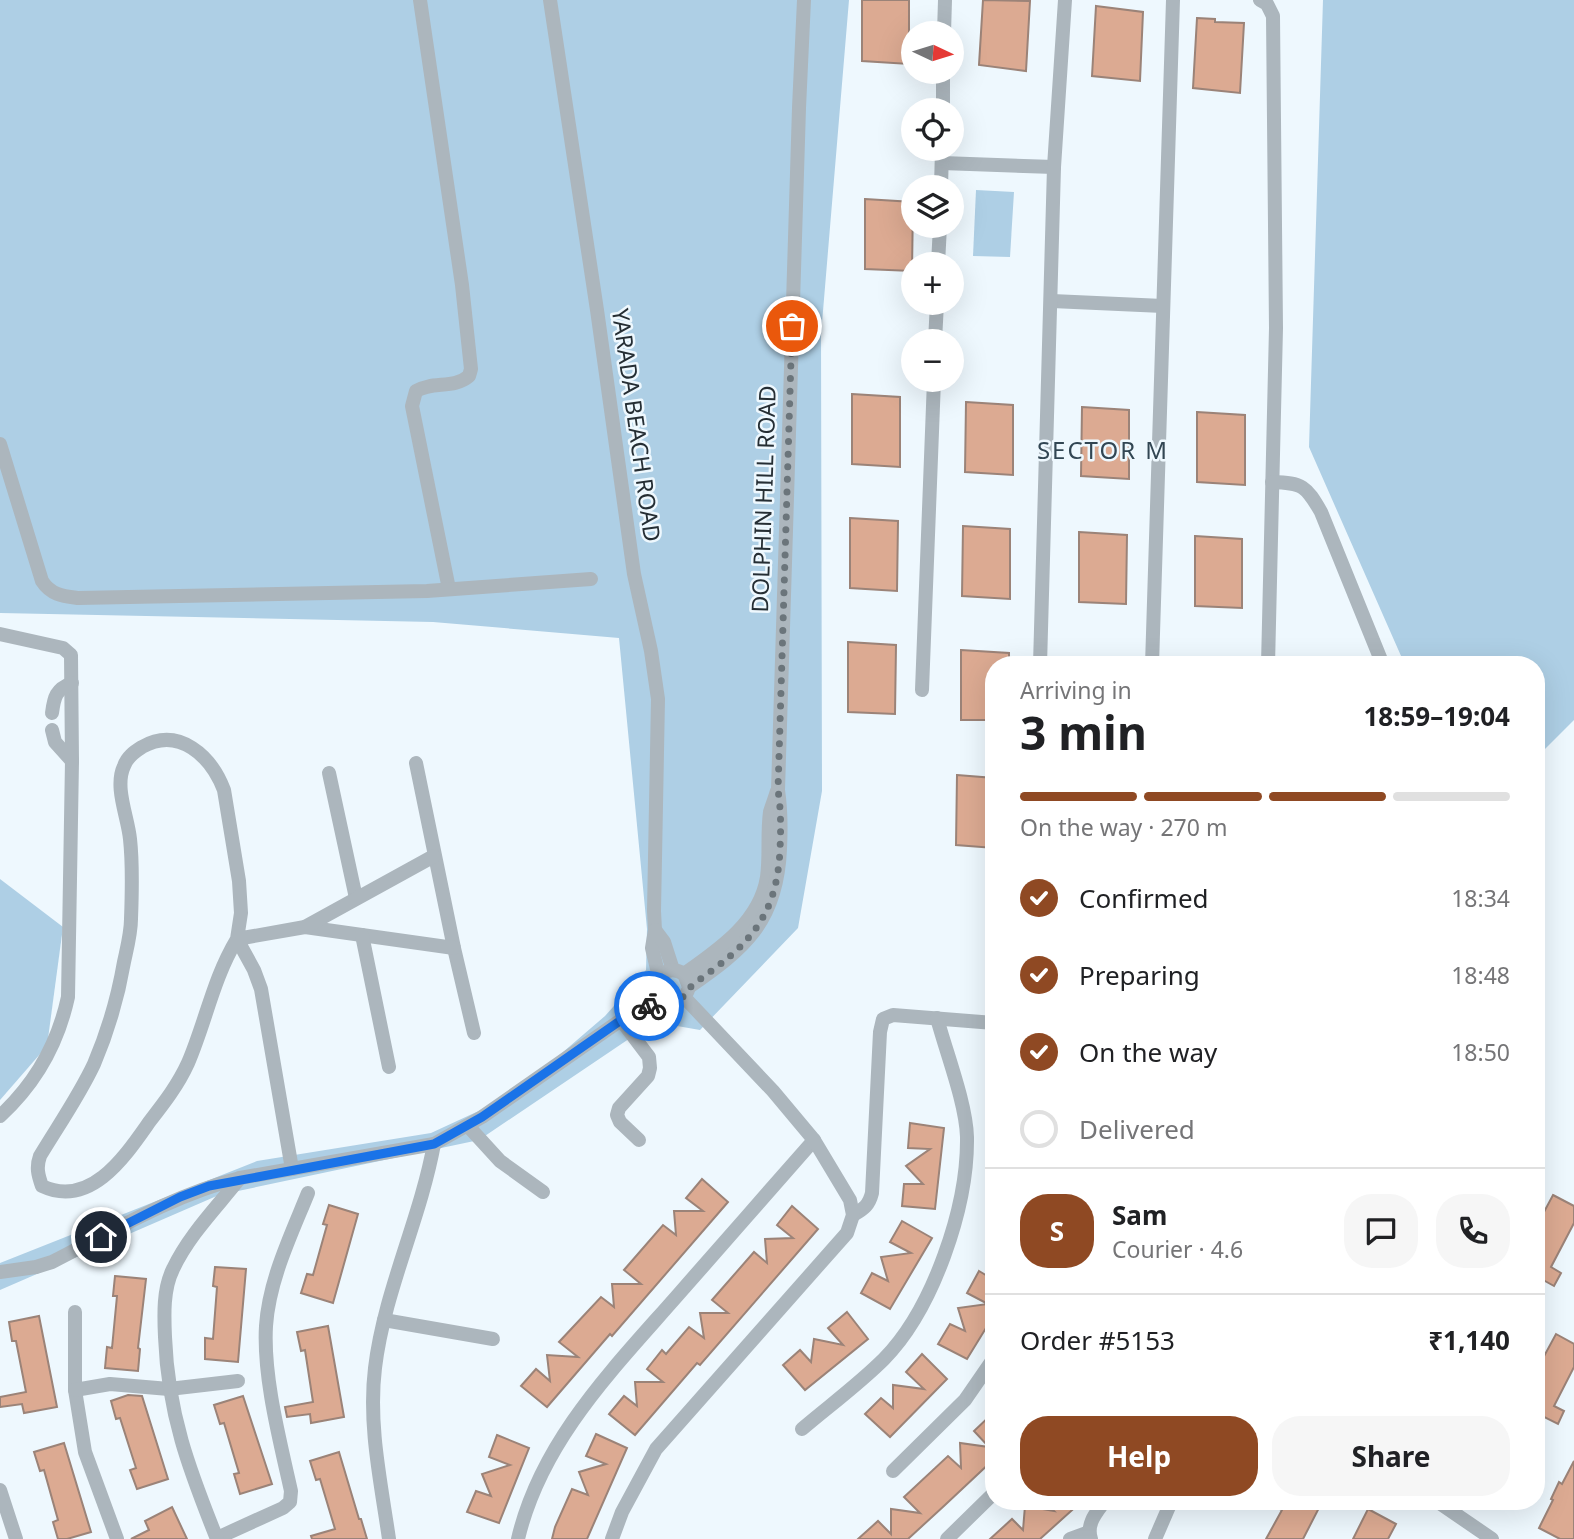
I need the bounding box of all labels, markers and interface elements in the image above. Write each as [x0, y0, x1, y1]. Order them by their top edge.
north arrow [901, 21, 964, 84]
map controls [901, 21, 964, 392]
button: locate [901, 98, 964, 161]
button: layers [901, 175, 964, 238]
button: + [901, 252, 964, 315]
pin [762, 296, 822, 356]
street label: YARADA BEACH ROAD [605, 306, 669, 544]
icon: bag [773, 307, 811, 345]
button: − [901, 329, 964, 392]
street label: DOLPHIN HILL ROAD [743, 385, 783, 613]
district label: SECTOR M [1037, 433, 1169, 466]
text: Arriving in [1020, 674, 1132, 706]
text: 18:59–19:04 [1363, 698, 1510, 734]
text: 3 min [1020, 701, 1147, 763]
text: On the way · 270 m [1020, 811, 1227, 843]
icon: check [1020, 879, 1058, 917]
text: Confirmed [1079, 880, 1209, 916]
text: 18:34 [1451, 882, 1510, 914]
icon: check [1020, 956, 1058, 994]
text: Preparing [1079, 957, 1200, 993]
text: 18:48 [1451, 959, 1510, 991]
courier [614, 971, 684, 1041]
icon: bike [630, 987, 668, 1025]
icon: check [1020, 1033, 1058, 1071]
text: On the way [1079, 1034, 1217, 1070]
text: 18:50 [1451, 1036, 1510, 1068]
text: Delivered [1079, 1111, 1195, 1147]
button: chat [1344, 1194, 1418, 1268]
button: phone [1436, 1194, 1510, 1268]
text: Sam [1112, 1197, 1167, 1233]
pin [71, 1207, 131, 1267]
text: S [1050, 1213, 1064, 1249]
icon: home [82, 1218, 120, 1256]
text: Courier · 4.6 [1112, 1233, 1243, 1265]
text: Order #5153 [1020, 1322, 1175, 1358]
text: ₹1,140 [1428, 1322, 1510, 1358]
button: Help [1020, 1416, 1258, 1496]
button: Share [1272, 1416, 1510, 1496]

